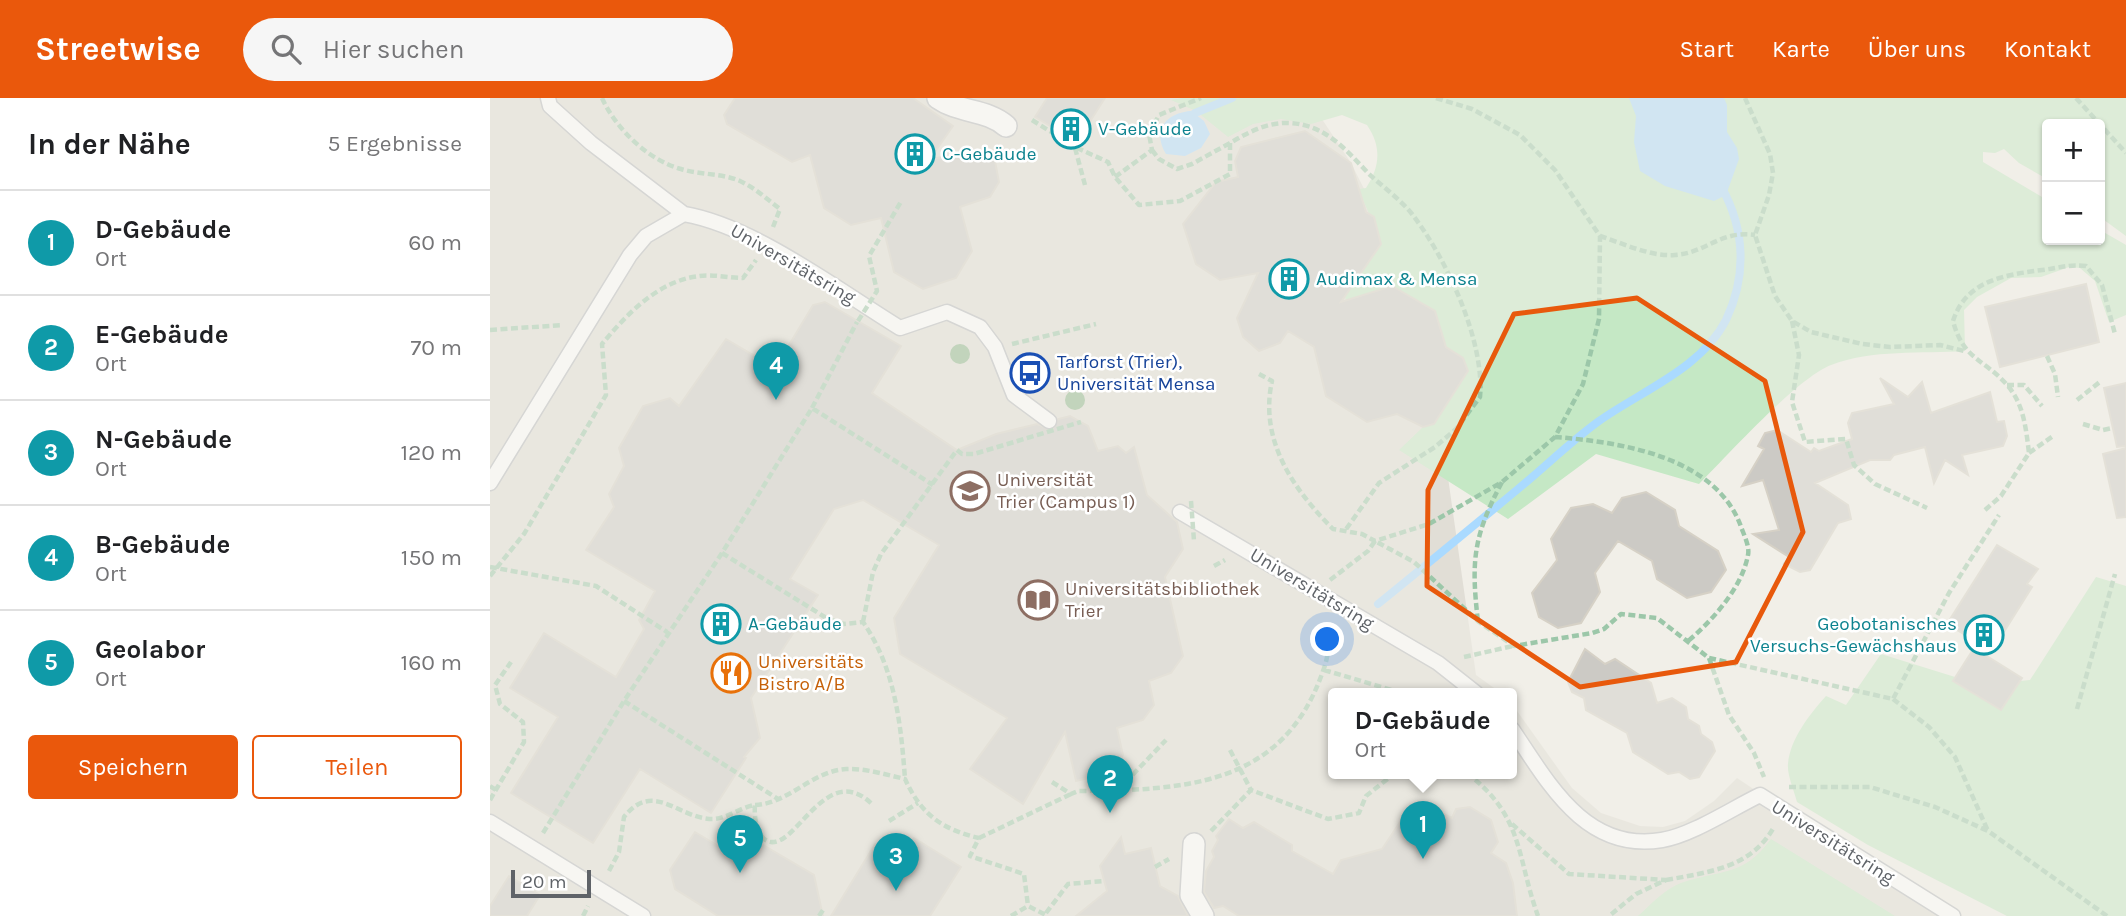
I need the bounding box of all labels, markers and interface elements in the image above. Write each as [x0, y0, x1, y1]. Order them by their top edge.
search box [243, 18, 733, 81]
text: Streetwise [35, 30, 201, 68]
icon: search [267, 30, 305, 68]
text: Hier suchen [323, 34, 464, 65]
text: Start [1680, 35, 1734, 63]
text: Karte [1772, 35, 1830, 63]
text: Über uns [1868, 35, 1966, 63]
text: Kontakt [2004, 35, 2091, 63]
building icon: V-Gebäude [1050, 108, 1092, 150]
place label: V-Gebäude [1098, 118, 1192, 140]
map controls [2042, 119, 2105, 245]
button: + [2042, 119, 2105, 182]
text: In der Nähe [28, 126, 191, 162]
text: 5 Ergebnisse [328, 130, 462, 157]
building icon: C-Gebäude [894, 133, 936, 175]
place label: C-Gebäude [942, 143, 1037, 165]
button: − [2042, 182, 2105, 245]
text: D-Gebäude [95, 214, 231, 245]
street label: Universitätsring [727, 219, 860, 309]
text: 1 [47, 229, 55, 256]
text: 60 m [408, 229, 462, 256]
text: Ort [95, 245, 127, 272]
building icon: Audimax & Mensa [1268, 258, 1310, 300]
place label: Audimax & Mensa [1316, 268, 1477, 290]
text: E-Gebäude [95, 319, 229, 350]
text: 2 [44, 334, 58, 361]
text: 70 m [411, 334, 462, 361]
pin: 4 [753, 342, 799, 400]
text: Ort [95, 350, 127, 377]
place label: Tarforst (Trier), Universität Mensa [1057, 351, 1215, 395]
bus stop icon: Tarforst (Trier), Universität Mensa [1009, 352, 1051, 394]
text: N-Gebäude [95, 424, 232, 455]
text: 3 [44, 439, 58, 466]
text: 120 m [400, 439, 462, 466]
text: Ort [95, 455, 127, 482]
place label: Universität Trier (Campus 1) [997, 469, 1136, 513]
school or university icon: Universität Trier (Campus 1) [949, 470, 991, 512]
text: B-Gebäude [95, 529, 230, 560]
street label: Universitätsring [1246, 543, 1378, 635]
text: 4 [44, 544, 58, 571]
text: 150 m [401, 544, 462, 571]
text: Ort [95, 560, 127, 587]
place label: Universitätsbibliothek Trier [1065, 578, 1260, 622]
library icon: Universitätsbibliothek Trier [1017, 579, 1059, 621]
building icon: A-Gebäude [700, 603, 742, 645]
place label: A-Gebäude [748, 613, 842, 635]
place label: Geobotanisches Versuchs-Gewächshaus [1750, 613, 1957, 657]
building icon: Geobotanisches Versuchs-Gewächshaus [1963, 614, 2005, 656]
your location [1310, 622, 1344, 656]
text: Geolabor [95, 634, 205, 665]
text: 5 [44, 649, 58, 676]
text: 160 m [401, 649, 462, 676]
place label: Universitäts Bistro A/B [758, 651, 864, 695]
restaurant icon: Universitäts Bistro A/B [710, 652, 752, 694]
text: Ort [95, 665, 127, 692]
popup [1328, 688, 1517, 779]
text: D-Gebäude [1354, 705, 1491, 736]
button: Speichern [28, 735, 238, 799]
button: Teilen [252, 735, 462, 799]
text: Ort [1354, 736, 1386, 763]
pin: 2 [1087, 755, 1133, 813]
street label: Universitätsring [1767, 795, 1899, 889]
pin: 1 [1400, 801, 1446, 859]
pin: 5 [717, 815, 763, 873]
pin: 3 [873, 833, 919, 891]
scale bar [511, 867, 592, 899]
text: 20 m [522, 871, 567, 893]

